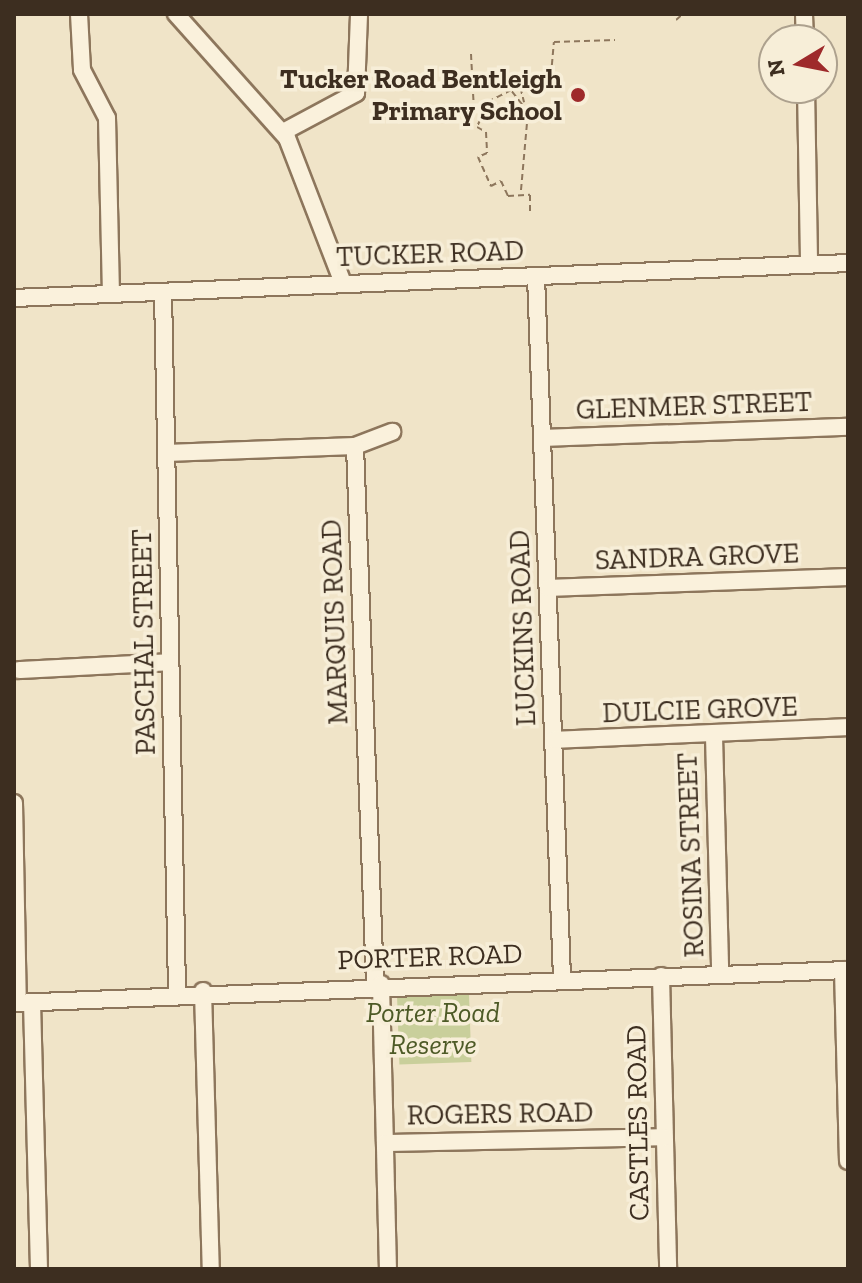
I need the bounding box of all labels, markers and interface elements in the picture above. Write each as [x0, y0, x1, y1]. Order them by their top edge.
north arrow [758, 24, 838, 104]
text: N [761, 57, 791, 78]
place label: Tucker Road Bentleigh Primary School [279, 62, 562, 128]
marker: Tucker Road Bentleigh Primary School [569, 86, 587, 104]
street label: TUCKER ROAD [336, 234, 524, 274]
street label: GLENMER STREET [575, 385, 813, 427]
street label: MARQUIS ROAD [315, 519, 355, 725]
street label: PASCHAL STREET [125, 528, 163, 756]
street label: LUCKINS ROAD [503, 529, 543, 727]
street label: SANDRA GROVE [594, 537, 800, 577]
street label: DULCIE GROVE [602, 690, 798, 730]
street label: ROSINA STREET [671, 752, 711, 958]
street label: PORTER ROAD [337, 937, 523, 977]
park label: Porter Road Reserve [366, 996, 500, 1062]
street label: CASTLES ROAD [619, 1025, 657, 1221]
street label: ROGERS ROAD [407, 1096, 593, 1132]

